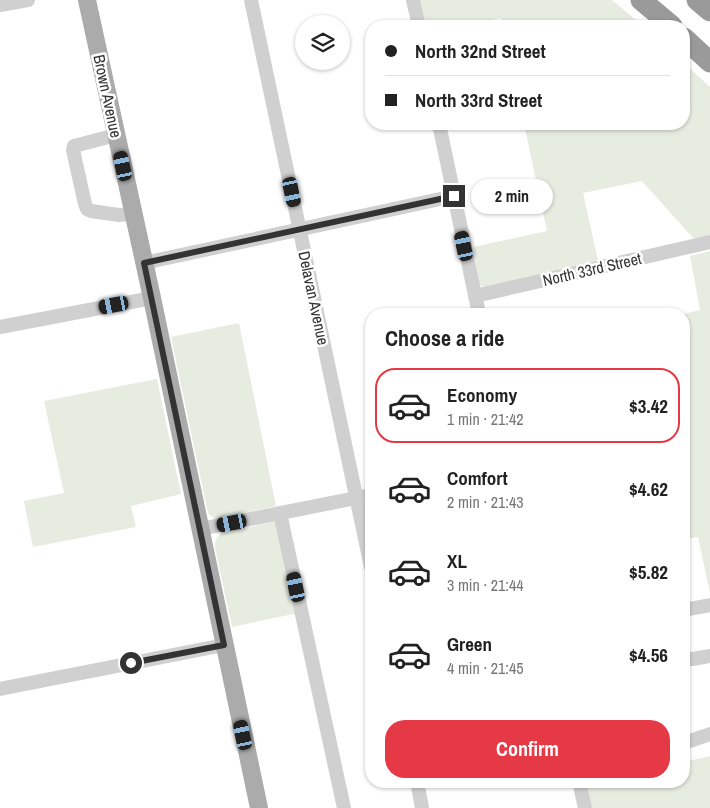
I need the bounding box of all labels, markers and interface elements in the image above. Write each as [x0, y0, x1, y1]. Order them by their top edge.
map controls [295, 15, 350, 70]
button: layers [295, 15, 350, 70]
text: North 32nd Street [415, 38, 546, 64]
street label: Brown Avenue [88, 52, 128, 140]
text: North 33rd Street [415, 87, 542, 113]
car [112, 150, 133, 182]
car [281, 176, 302, 208]
callout: 2 min [472, 178, 554, 214]
route end [443, 185, 465, 207]
text: 2 min [495, 185, 529, 207]
car [453, 230, 474, 262]
street label: North 33rd Street [540, 247, 644, 291]
street label: Delavan Avenue [293, 249, 335, 347]
car [97, 295, 130, 315]
text: Choose a ride [385, 323, 504, 353]
text: Economy [447, 382, 517, 408]
icon: car [387, 383, 432, 428]
text: $3.42 [629, 393, 668, 419]
text: 1 min · 21:42 [447, 408, 524, 430]
text: Comfort [447, 465, 508, 491]
icon: car [387, 466, 432, 511]
text: $4.62 [629, 476, 668, 502]
text: 2 min · 21:43 [447, 491, 524, 513]
car [215, 513, 248, 533]
text: XL [447, 548, 467, 574]
icon: car [387, 549, 432, 594]
text: $5.82 [629, 559, 668, 585]
car [285, 571, 306, 603]
text: 3 min · 21:44 [447, 574, 524, 596]
text: Green [447, 631, 492, 657]
icon: car [387, 632, 432, 677]
text: $4.56 [629, 642, 668, 668]
route start [120, 652, 142, 674]
text: 4 min · 21:45 [447, 657, 524, 679]
car [232, 719, 253, 751]
button: Confirm [385, 720, 670, 778]

